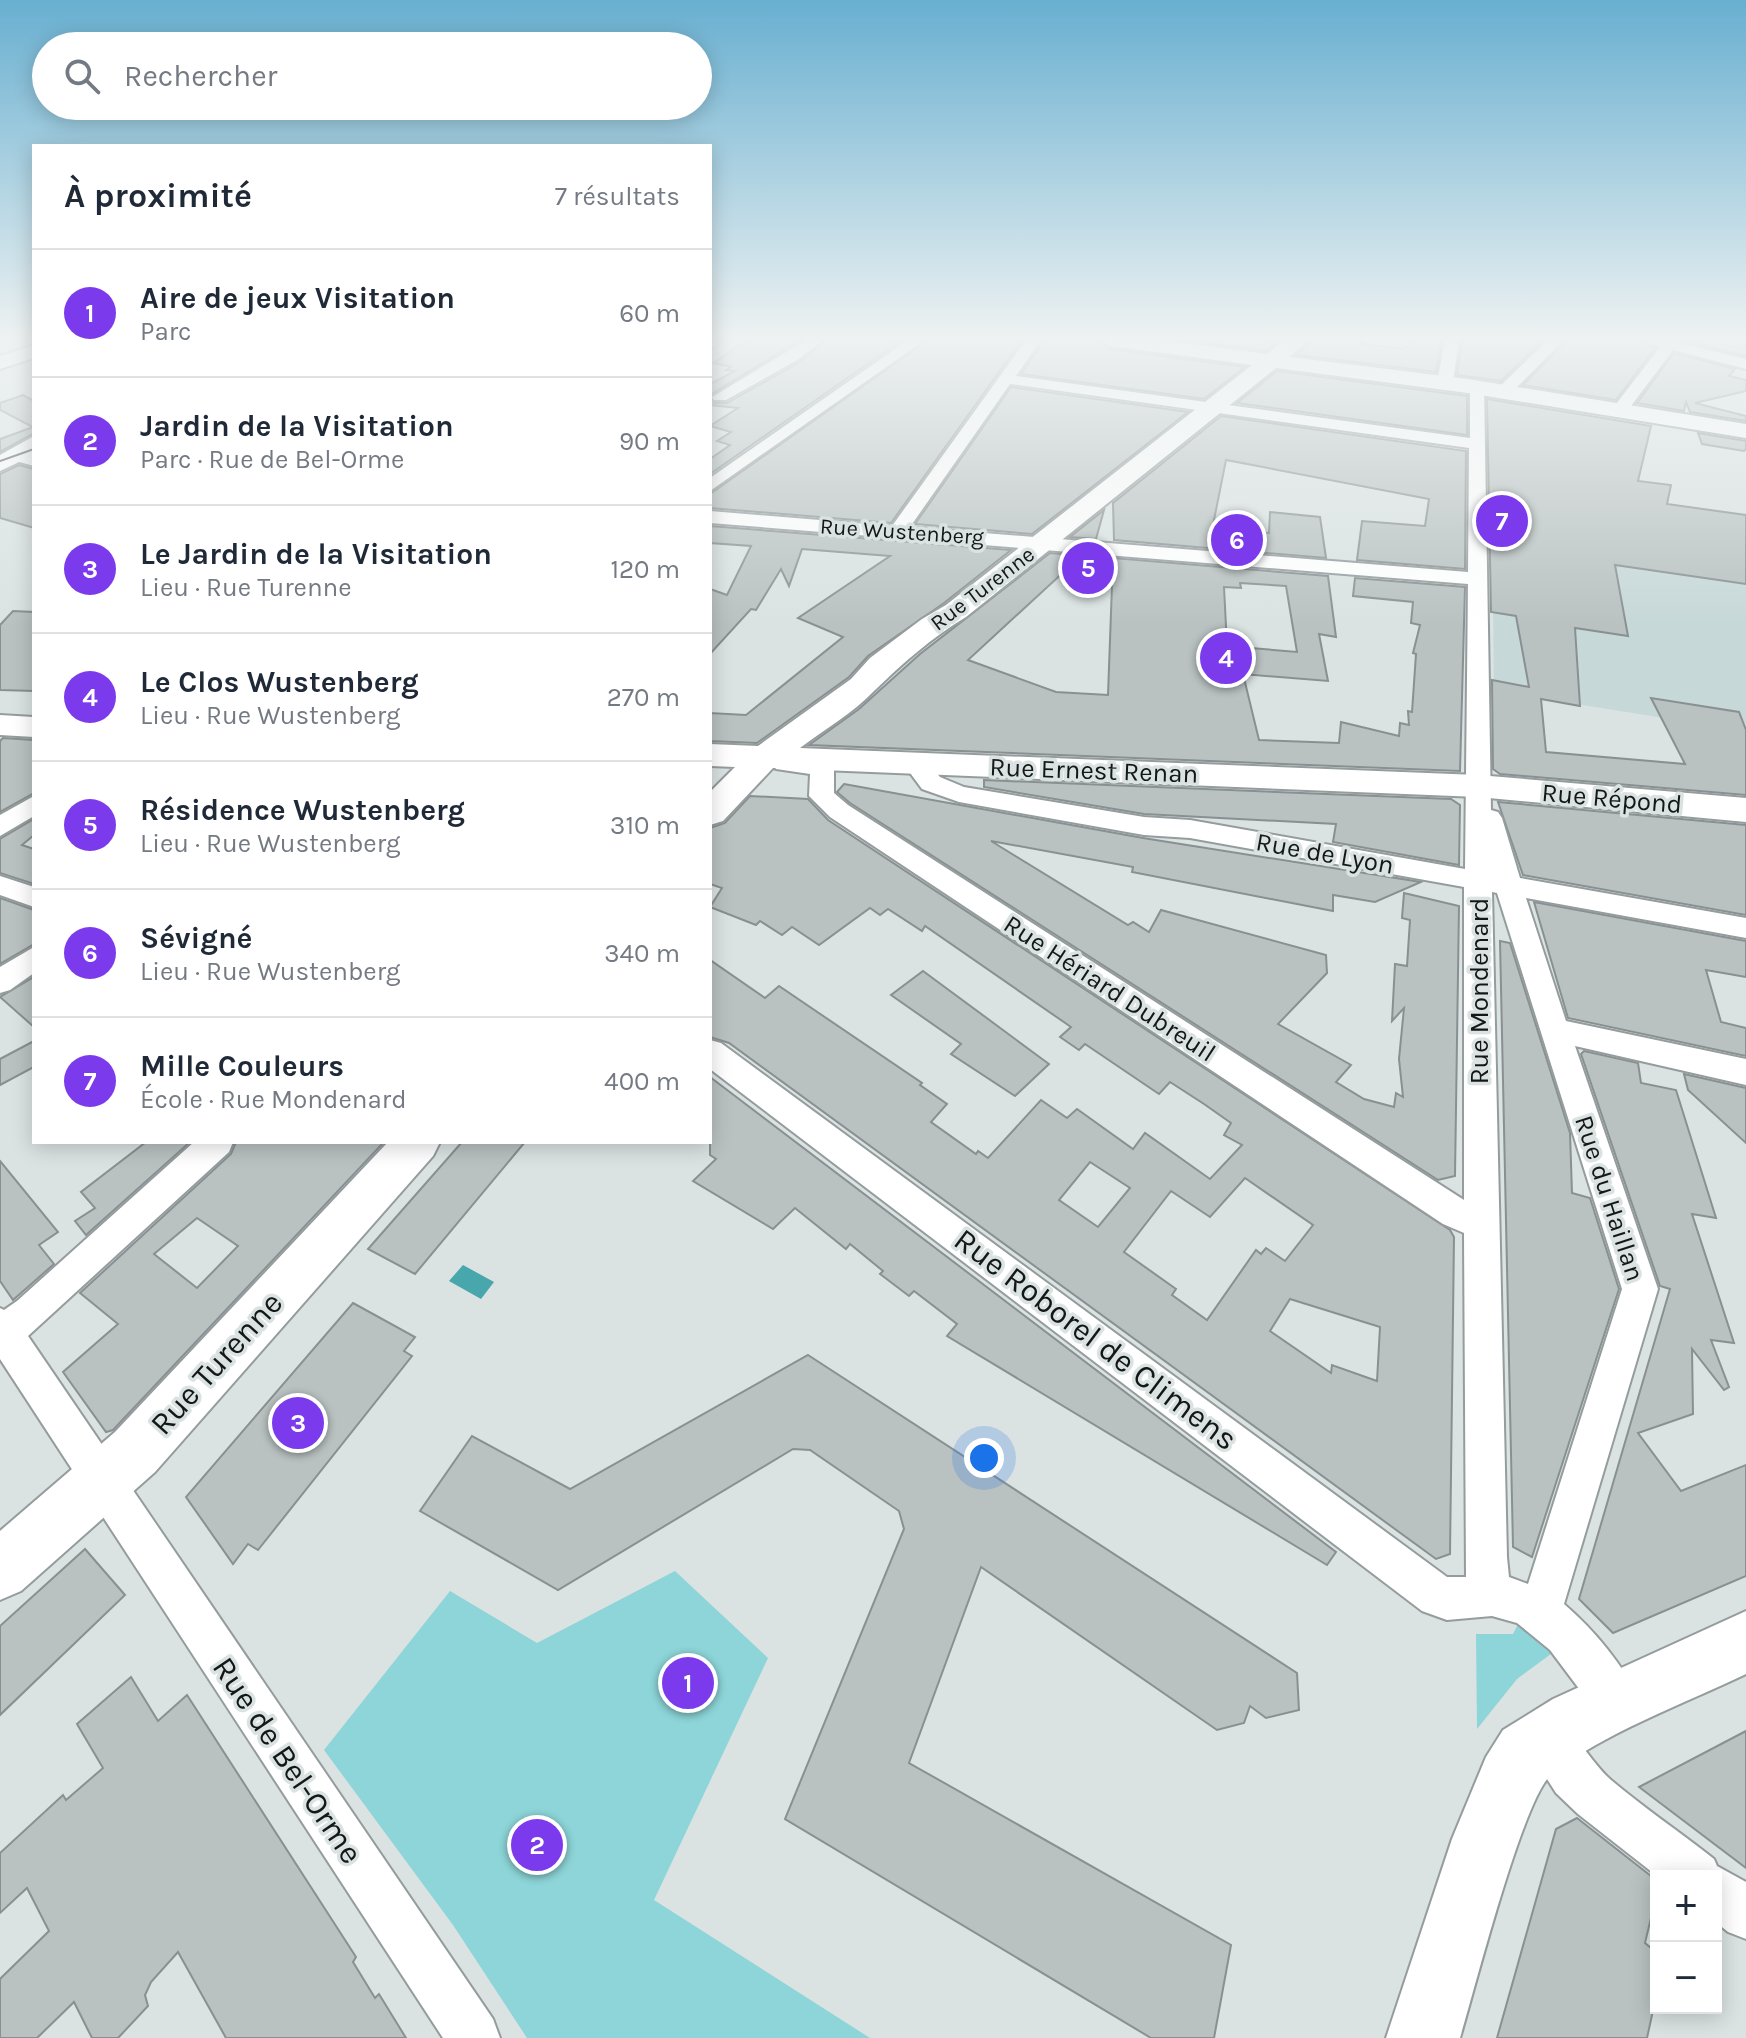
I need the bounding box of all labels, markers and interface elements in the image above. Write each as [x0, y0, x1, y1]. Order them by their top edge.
search box [32, 32, 712, 120]
icon: search [60, 54, 104, 98]
text: Rechercher [124, 58, 277, 94]
text: À proximité [64, 176, 252, 216]
text: 7 résultats [555, 181, 680, 212]
text: Aire de jeux Visitation [140, 280, 455, 316]
text: 1 [85, 298, 95, 329]
text: 60 m [619, 298, 680, 329]
text: Parc [140, 316, 192, 347]
text: Jardin de la Visitation [140, 408, 454, 444]
text: 2 [82, 426, 98, 457]
text: 90 m [619, 426, 680, 457]
text: Parc · Rue de Bel-Orme [140, 444, 404, 475]
pin: 7 [1476, 491, 1528, 551]
pin: 6 [1211, 510, 1263, 570]
street label: Rue Wustenberg [819, 513, 985, 551]
text: Le Jardin de la Visitation [140, 536, 492, 572]
pin: 5 [1062, 538, 1114, 598]
street label: Rue Turenne [926, 541, 1040, 636]
text: 3 [82, 554, 98, 585]
text: 120 m [610, 554, 680, 585]
text: Lieu · Rue Turenne [140, 572, 352, 603]
pin: 4 [1200, 628, 1252, 688]
text: Le Clos Wustenberg [140, 664, 419, 700]
text: 4 [82, 682, 98, 713]
text: 270 m [607, 682, 680, 713]
text: Lieu · Rue Wustenberg [140, 700, 400, 731]
street label: Rue Ernest Renan [989, 751, 1199, 790]
street label: Rue Répond [1540, 777, 1684, 820]
text: Résidence Wustenberg [140, 792, 465, 828]
text: 5 [82, 810, 98, 841]
text: 310 m [610, 810, 680, 841]
street label: Rue de Lyon [1254, 826, 1396, 881]
text: Lieu · Rue Wustenberg [140, 828, 400, 859]
street label: Rue Mondenard [1464, 898, 1495, 1084]
street label: Rue Hériard Dubreuil [998, 908, 1221, 1068]
text: Sévigné [140, 920, 253, 956]
text: 6 [82, 938, 98, 969]
text: 340 m [604, 938, 680, 969]
text: Lieu · Rue Wustenberg [140, 956, 400, 987]
text: Mille Couleurs [140, 1048, 344, 1084]
text: 7 [84, 1066, 96, 1097]
text: 400 m [604, 1066, 680, 1097]
text: École · Rue Mondenard [140, 1084, 407, 1115]
street label: Rue du Haillan [1568, 1111, 1651, 1285]
street label: Rue Roborel de Climens [947, 1221, 1244, 1458]
street label: Rue Turenne [143, 1284, 290, 1442]
pin: 3 [272, 1393, 324, 1453]
your location [964, 1438, 1004, 1478]
street label: Rue de Bel-Orme [205, 1650, 370, 1871]
pin: 1 [662, 1653, 714, 1713]
pin: 2 [511, 1815, 563, 1875]
map controls [1650, 1870, 1722, 2014]
button: + [1650, 1870, 1722, 1942]
button: − [1650, 1942, 1722, 2014]

